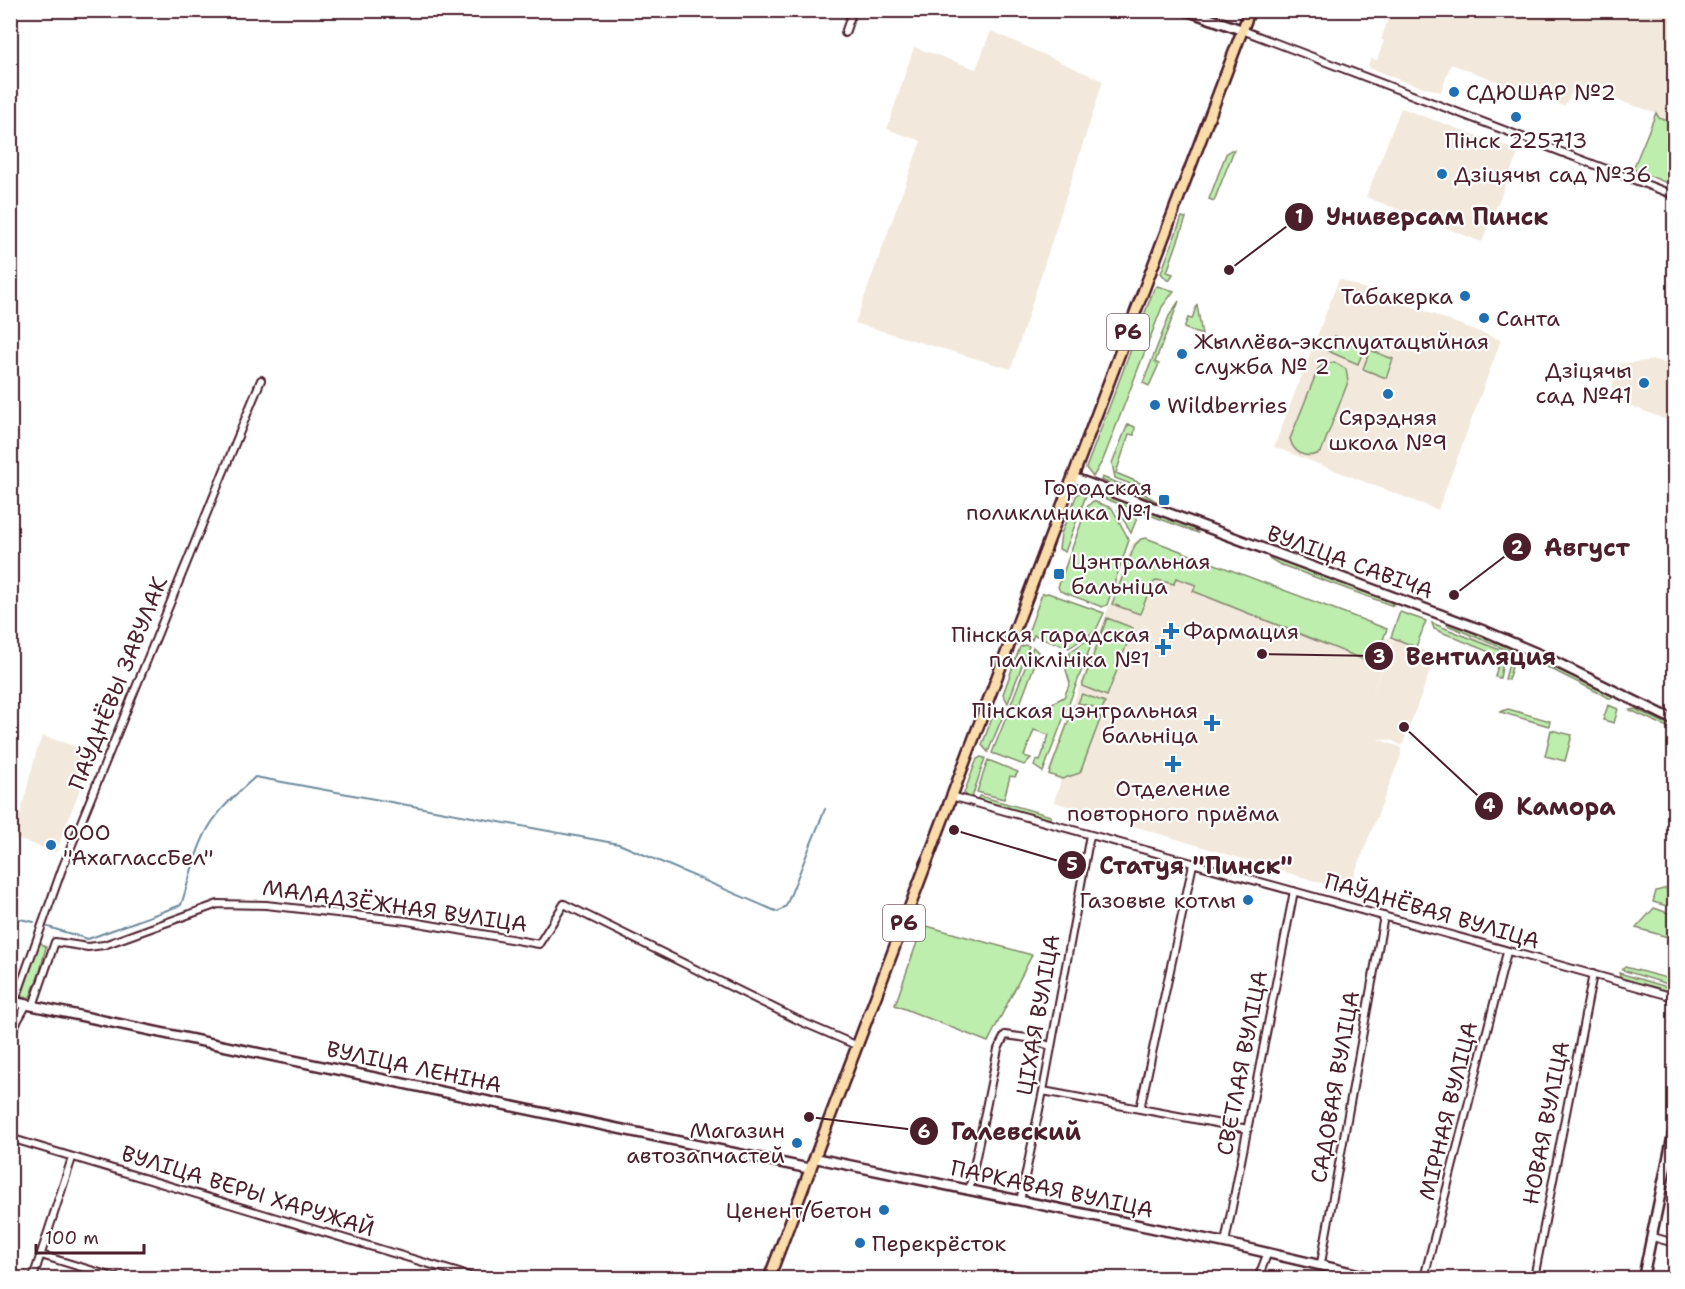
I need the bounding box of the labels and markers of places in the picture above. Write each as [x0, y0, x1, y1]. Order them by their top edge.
place label: СДЮШАР №2 [1466, 78, 1616, 107]
marker: СДЮШАР №2 [1447, 85, 1461, 99]
marker: Пінск 225713 [1509, 110, 1523, 124]
place label: Пінск 225713 [1445, 126, 1587, 155]
place label: Дзіцячы сад №36 [1454, 160, 1652, 189]
marker: Дзіцячы сад №36 [1435, 167, 1449, 181]
callout: Универсам Пинск [1284, 196, 1560, 238]
place label: Табакерка [1341, 282, 1453, 311]
marker: Табакерка [1458, 289, 1472, 303]
place label: Санта [1496, 304, 1560, 333]
marker: Санта [1477, 311, 1491, 325]
place label: Жыллёва-эксплуатацыйная служба № 2 [1194, 327, 1489, 381]
marker: Жыллёва-эксплуатацыйная служба № 2 [1175, 347, 1189, 361]
place label: Дзіцячы сад №41 [1536, 356, 1632, 410]
marker: Дзіцячы сад №41 [1637, 376, 1651, 390]
marker: Сярэдняя школа №9 [1381, 387, 1395, 401]
place label: Wildberries [1167, 391, 1288, 420]
marker: Wildberries [1148, 398, 1162, 412]
place label: Сярэдняя школа №9 [1328, 403, 1448, 457]
place label: Городская поликлиника №1 [966, 473, 1152, 527]
marker: Городская поликлиника №1 [1157, 493, 1171, 507]
callout: Август [1502, 526, 1642, 568]
place label: Цэнтральная бальніца [1071, 547, 1211, 601]
marker: Цэнтральная бальніца [1052, 567, 1066, 581]
place label: Фармация [1183, 617, 1299, 646]
place label: Пінская гарадская паліклініка №1 [951, 620, 1150, 674]
marker: Фармация [1164, 624, 1178, 638]
callout: Вентиляция [1364, 635, 1569, 677]
marker: Пінская гарадская паліклініка №1 [1154, 638, 1172, 656]
place label: Пінская цэнтральная бальніца [972, 696, 1198, 750]
marker: Пінская цэнтральная бальніца [1203, 714, 1221, 732]
marker: Отделение повторного приёма [1164, 755, 1182, 773]
place label: Отделение повторного приёма [1067, 774, 1279, 828]
callout: Камора [1474, 785, 1628, 827]
place label: ООО "АхаглассБел" [63, 818, 214, 872]
marker: ООО "АхаглассБел" [44, 838, 58, 852]
callout: Статуя "Пинск" [1057, 844, 1304, 886]
place label: Газовые котлы [1079, 886, 1236, 915]
marker: Газовые котлы [1241, 893, 1255, 907]
callout: Галевский [909, 1110, 1093, 1152]
place label: Магазин автозапчастей [626, 1116, 785, 1170]
marker: Магазин автозапчастей [790, 1136, 804, 1150]
place label: Ценент/бетон [725, 1196, 872, 1225]
marker: Ценент/бетон [877, 1203, 891, 1217]
place label: Перекрёсток [872, 1229, 1006, 1258]
marker: Перекрёсток [853, 1236, 867, 1250]

